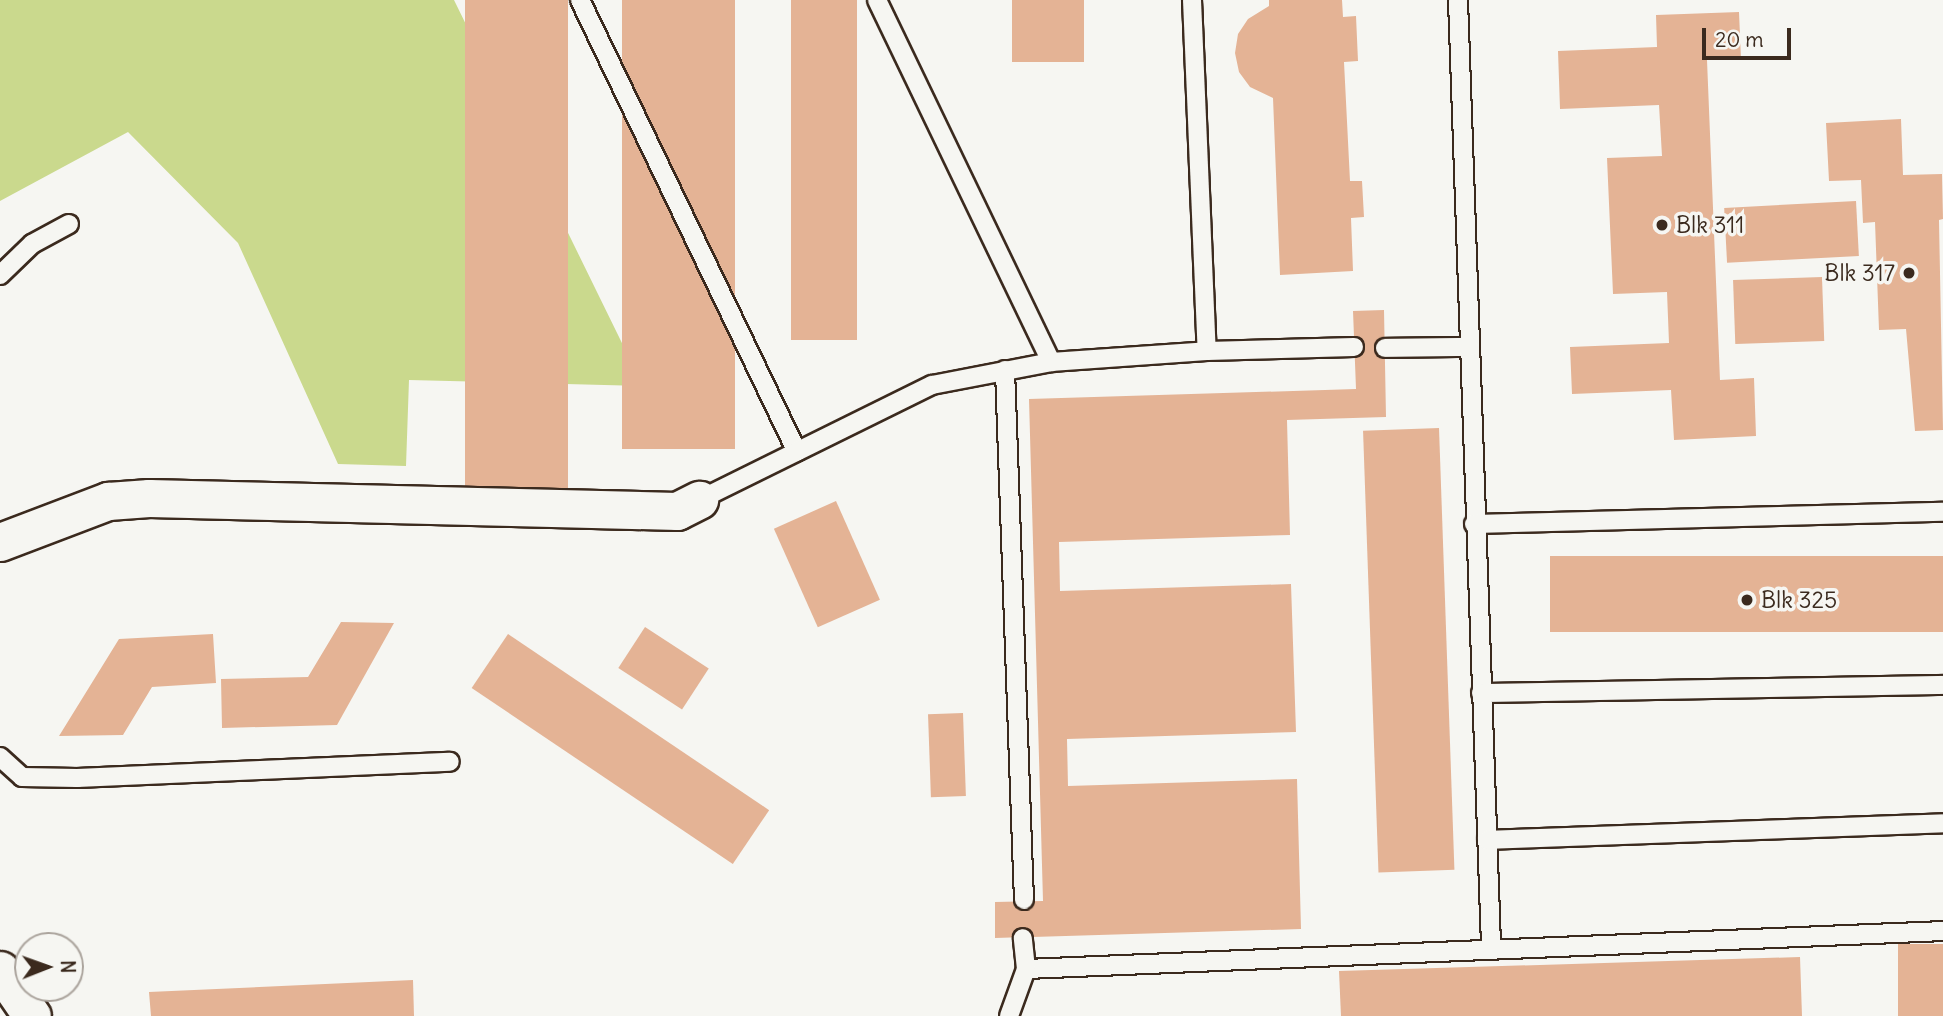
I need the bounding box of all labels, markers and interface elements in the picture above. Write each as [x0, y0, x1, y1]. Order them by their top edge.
scale bar [1705, 14, 1794, 58]
text: 20 m [1715, 26, 1764, 53]
place label: Blk 311 [1676, 211, 1744, 239]
marker: Blk 311 [1654, 217, 1670, 233]
place label: Blk 317 [1824, 259, 1895, 287]
marker: Blk 317 [1901, 265, 1917, 281]
place label: Blk 325 [1761, 586, 1837, 614]
marker: Blk 325 [1739, 592, 1755, 608]
north arrow [14, 932, 84, 1002]
text: N [56, 960, 80, 973]

